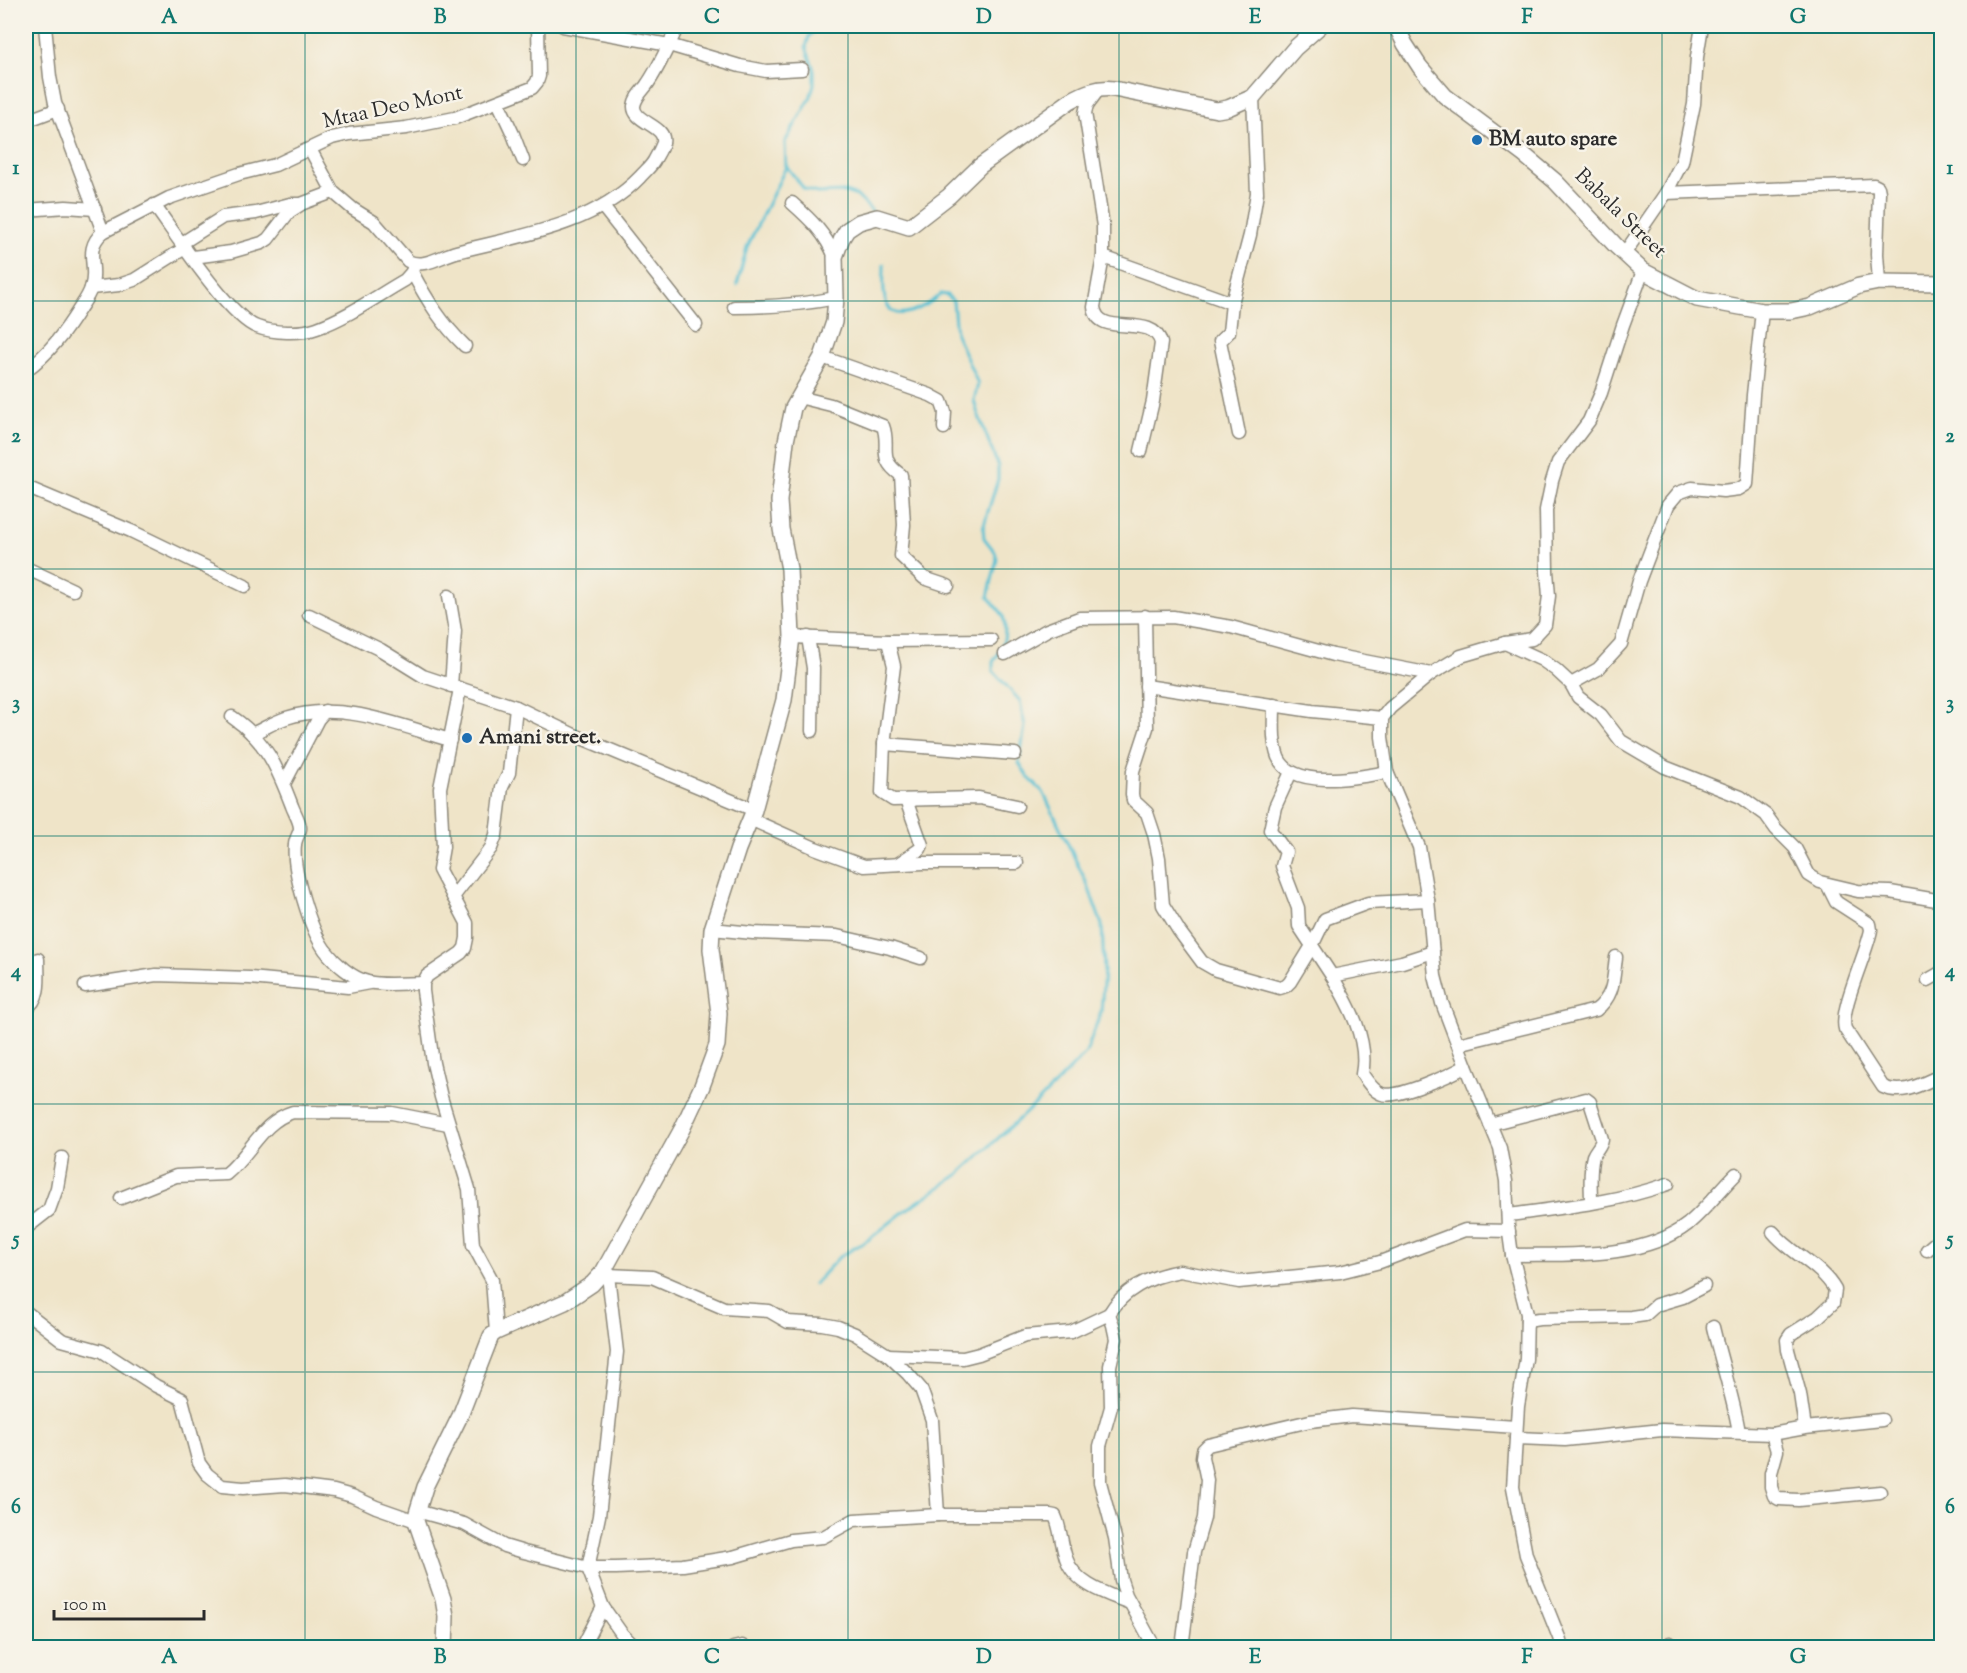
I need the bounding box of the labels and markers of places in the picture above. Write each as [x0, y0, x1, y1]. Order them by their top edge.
place label: BM auto spare [1489, 125, 1617, 155]
marker: BM auto spare [1470, 133, 1484, 147]
place label: Amani street. [479, 723, 601, 753]
marker: Amani street. [460, 731, 474, 745]

